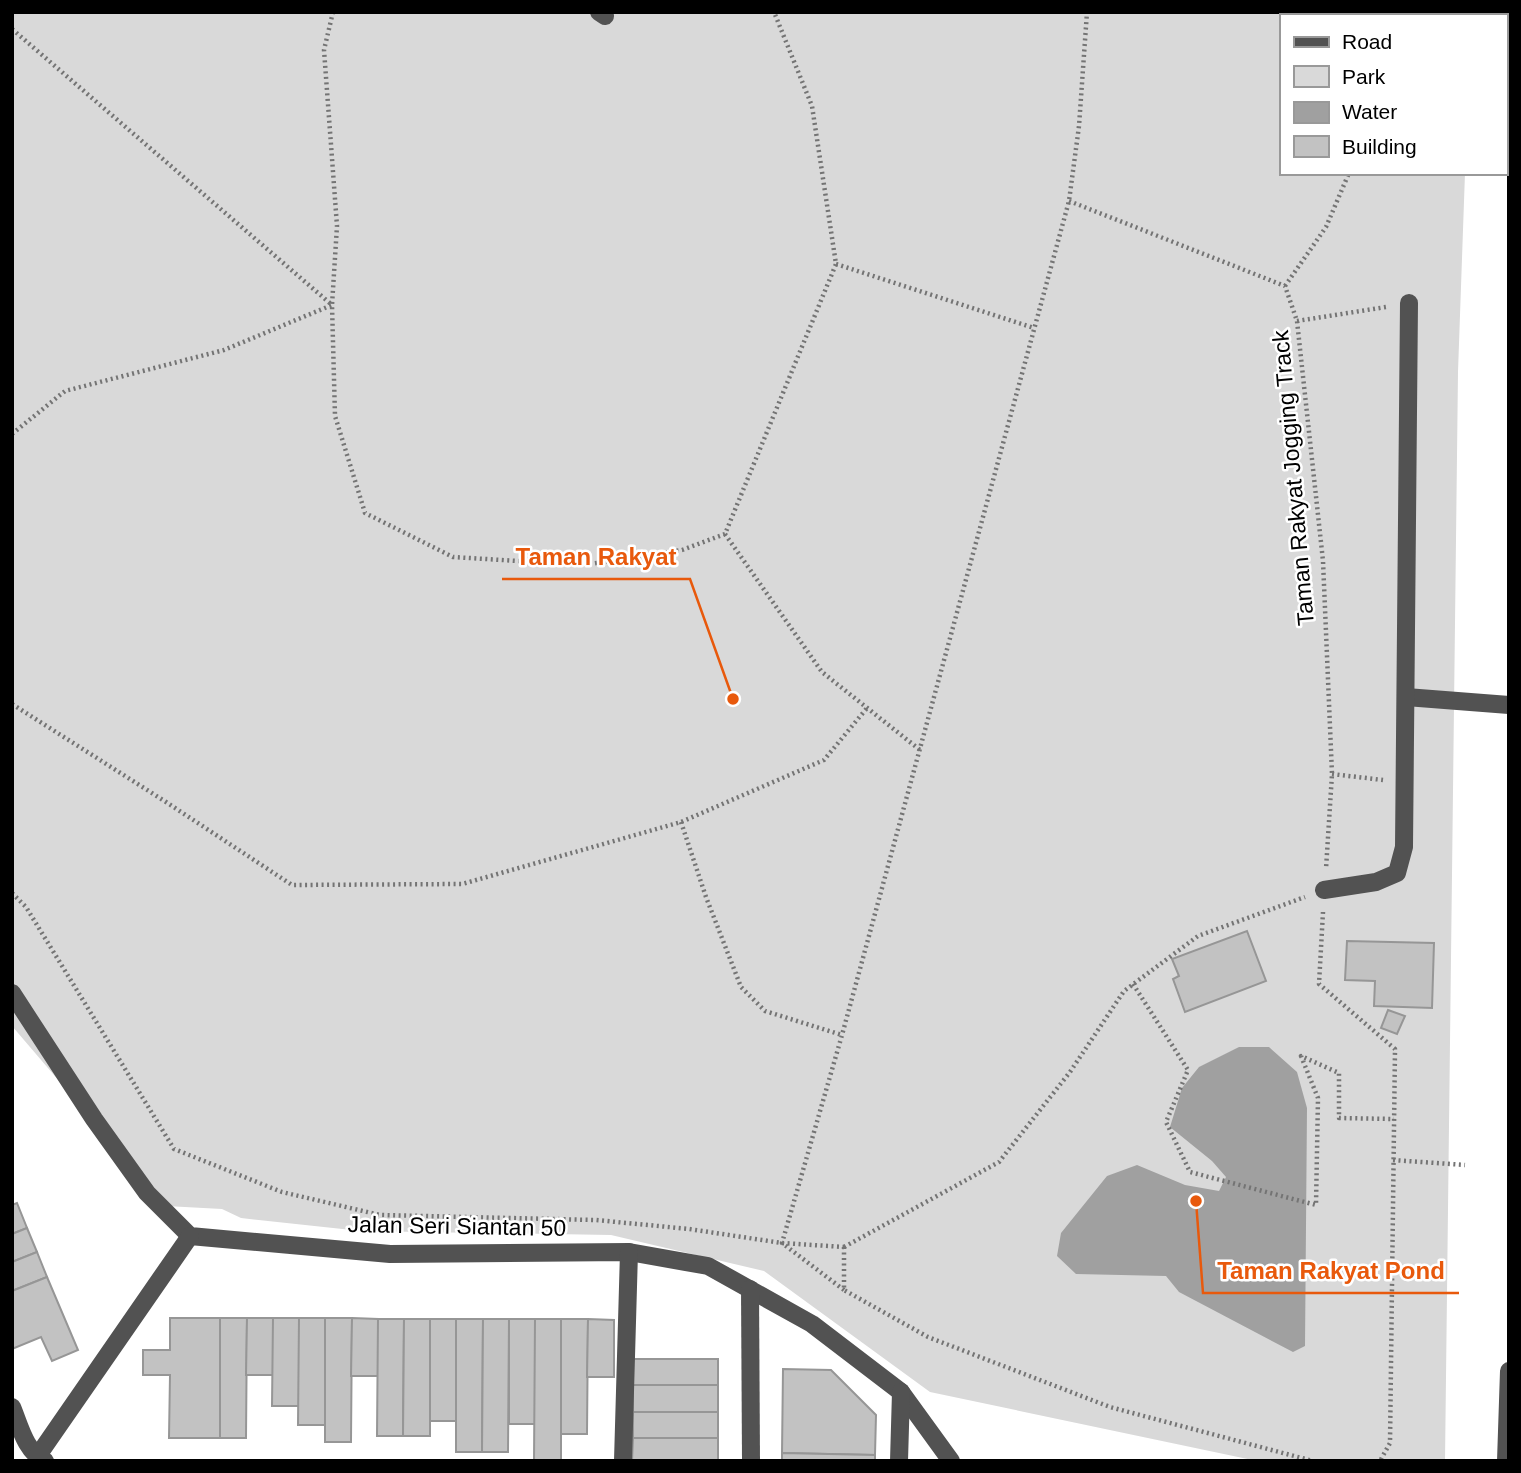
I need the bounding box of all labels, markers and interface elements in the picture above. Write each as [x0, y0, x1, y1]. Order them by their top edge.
legend [1280, 14, 1507, 175]
text: Road [1342, 30, 1392, 53]
text: Park [1342, 65, 1386, 88]
text: Water [1342, 100, 1397, 123]
text: Building [1342, 135, 1417, 158]
street label: Taman Rakyat Jogging Track [1267, 329, 1319, 627]
callout: Taman Rakyat [502, 534, 690, 579]
text: Taman Rakyat [516, 543, 676, 570]
street label: Jalan Seri Siantan 50 [347, 1211, 567, 1241]
callout: Taman Rakyat Pond [1203, 1248, 1459, 1293]
text: Taman Rakyat Pond [1217, 1257, 1445, 1284]

